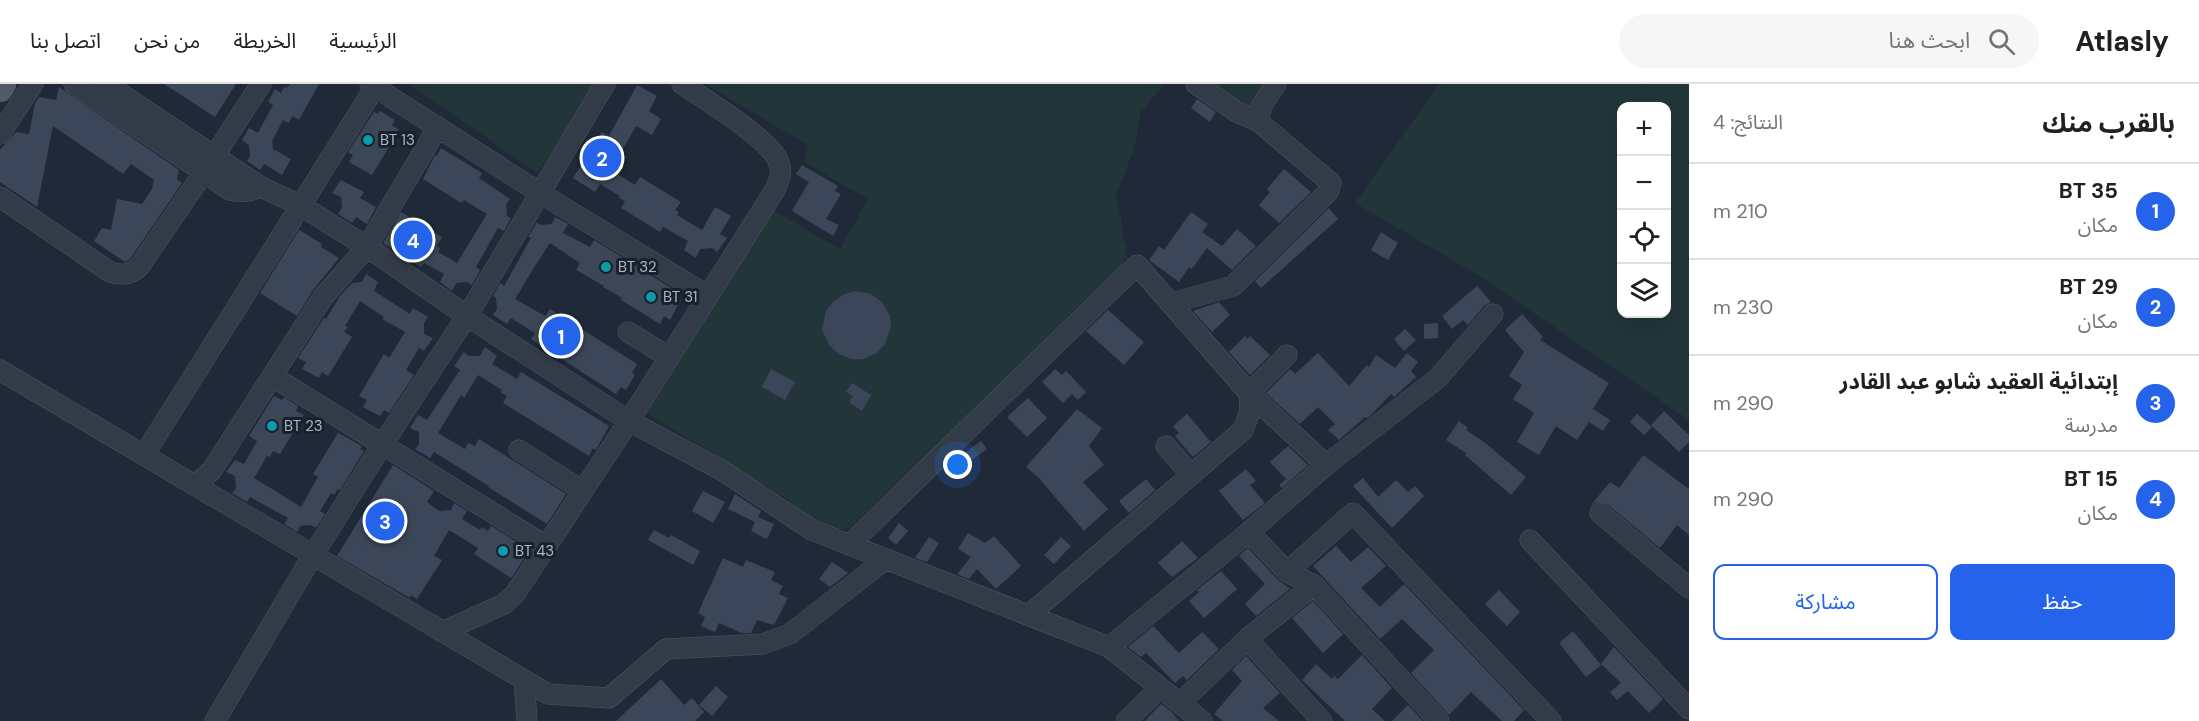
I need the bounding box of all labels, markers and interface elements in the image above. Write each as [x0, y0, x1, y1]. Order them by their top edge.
search box [1619, 14, 2039, 68]
text: Atlasly [2075, 23, 2169, 60]
icon: search [1985, 25, 2018, 58]
text: ابحث هنا [1889, 26, 1970, 55]
text: اتصل بنا [30, 27, 101, 55]
text: من نحن [134, 27, 200, 55]
text: الخريطة [233, 27, 296, 55]
text: الرئيسية [329, 27, 397, 55]
map controls [1617, 102, 1671, 318]
button: + [1617, 102, 1671, 156]
text: بالقرب منك [2042, 106, 2175, 140]
text: النتائج: 4 [1713, 109, 1783, 135]
place label: BT 13 [380, 130, 415, 150]
marker: BT 13 [361, 133, 375, 147]
pin: 2 [582, 136, 622, 181]
button: − [1617, 156, 1671, 210]
text: BT 35 [2059, 176, 2118, 205]
text: 210 m [1713, 198, 1768, 224]
text: 1 [2152, 198, 2159, 224]
button: locate [1617, 210, 1671, 264]
text: مكان [2078, 212, 2118, 238]
pin: 4 [394, 218, 432, 262]
place label: BT 32 [618, 257, 657, 277]
marker: BT 32 [599, 260, 613, 274]
button: layers [1617, 264, 1671, 318]
text: BT 29 [2059, 272, 2118, 301]
place label: BT 31 [663, 287, 698, 307]
marker: BT 31 [644, 290, 658, 304]
text: 230 m [1713, 294, 1773, 320]
text: 2 [2150, 294, 2161, 320]
text: مكان [2078, 308, 2118, 334]
pin: 1 [542, 314, 580, 358]
text: إبتدائية العقيد شابو عبد القادر [1840, 367, 2118, 396]
text: 290 m [1713, 390, 1774, 416]
text: 3 [2149, 390, 2162, 416]
text: مدرسة [2065, 412, 2118, 438]
place label: BT 23 [284, 416, 323, 436]
marker: BT 23 [265, 419, 279, 433]
your location [943, 450, 972, 479]
text: BT 15 [2064, 464, 2118, 493]
text: 290 m [1713, 486, 1774, 512]
text: 4 [2149, 486, 2162, 512]
pin: 3 [366, 498, 404, 544]
text: مكان [2078, 500, 2118, 526]
place label: BT 43 [515, 541, 554, 561]
marker: BT 43 [496, 544, 510, 558]
button: مشاركة [1713, 564, 1938, 640]
button: حفظ [1950, 564, 2175, 640]

